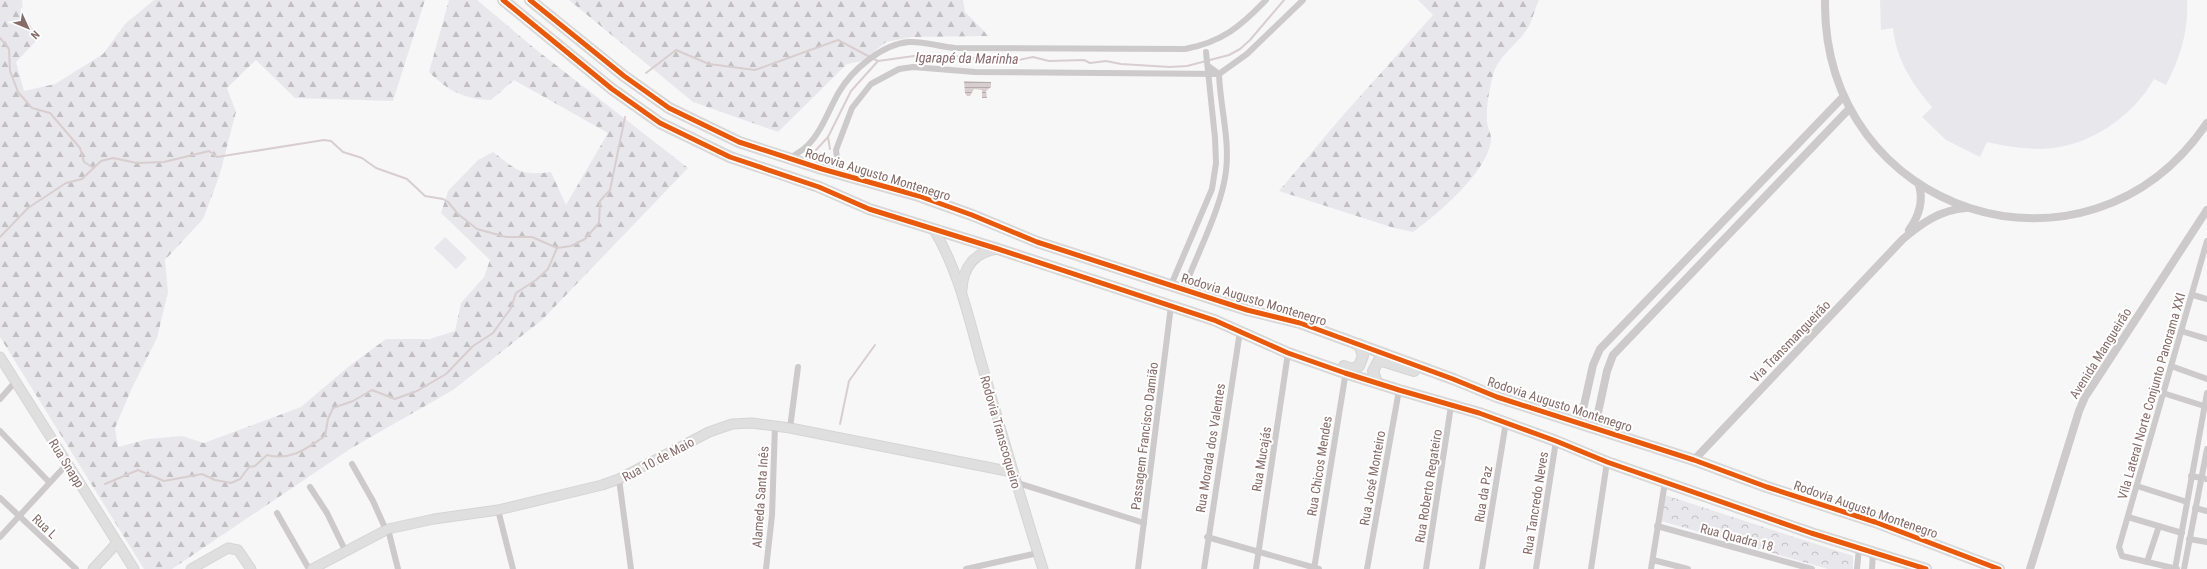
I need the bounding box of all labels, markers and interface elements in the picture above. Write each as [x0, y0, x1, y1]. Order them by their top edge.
north arrow [8, 8, 48, 48]
text: N [28, 28, 42, 42]
water label: Igarapé da Marinha [915, 49, 1019, 67]
street label: Rodovia Augusto Montenegro [803, 145, 952, 204]
street label: Rodovia Augusto Montenegro [1179, 270, 1328, 329]
street label: Vila Lateral Norte Conjunto Panorama XXI [2115, 291, 2188, 501]
street label: Via Transmangueirão [1747, 297, 1833, 385]
street label: Avenida Mangueirão [2066, 305, 2134, 401]
street label: Passagem Francisco Damião [1128, 361, 1161, 511]
street label: Rodovia Transcoqueiro [977, 374, 1024, 490]
street label: Rodovia Augusto Montenegro [1486, 374, 1634, 435]
street label: Rua Morada dos Valentes [1193, 382, 1228, 514]
street label: Rua Chicos Mendes [1304, 415, 1335, 517]
street label: Rua Mucajás [1249, 425, 1274, 493]
street label: Rua Roberto Regateiro [1412, 428, 1445, 544]
street label: Rua José Monteiro [1357, 429, 1388, 527]
street label: Rua 10 de Maio [620, 434, 697, 485]
street label: Rua Snapp [46, 436, 87, 490]
street label: Alameda Santa Inês [749, 445, 772, 549]
street label: Rua Tancredo Neves [1520, 450, 1551, 556]
street label: Rua da Paz [1472, 464, 1495, 523]
street label: Rodovia Augusto Montenegro [1792, 478, 1940, 541]
street label: Rua L [29, 511, 60, 542]
street label: Rua Quadra 18 [1699, 521, 1775, 554]

